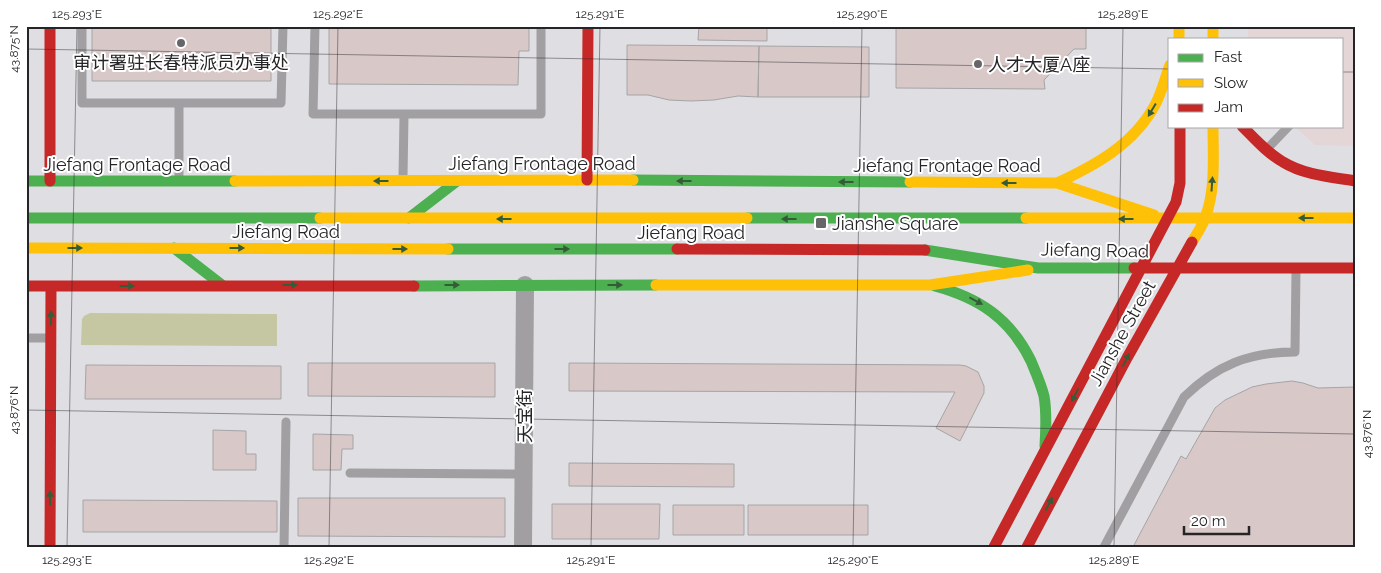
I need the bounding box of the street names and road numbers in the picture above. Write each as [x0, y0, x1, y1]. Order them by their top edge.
street label: Jiefang Frontage Road [448, 153, 636, 174]
street label: Jiefang Frontage Road [43, 154, 231, 175]
street label: Jiefang Frontage Road [853, 155, 1041, 176]
street label: Jiefang Road [232, 221, 340, 242]
street label: Jiefang Road [637, 222, 745, 243]
street label: Jiefang Road [1041, 239, 1149, 261]
street label: Jianshe Street [1084, 277, 1160, 389]
street label: 天宝街 [514, 389, 535, 443]

